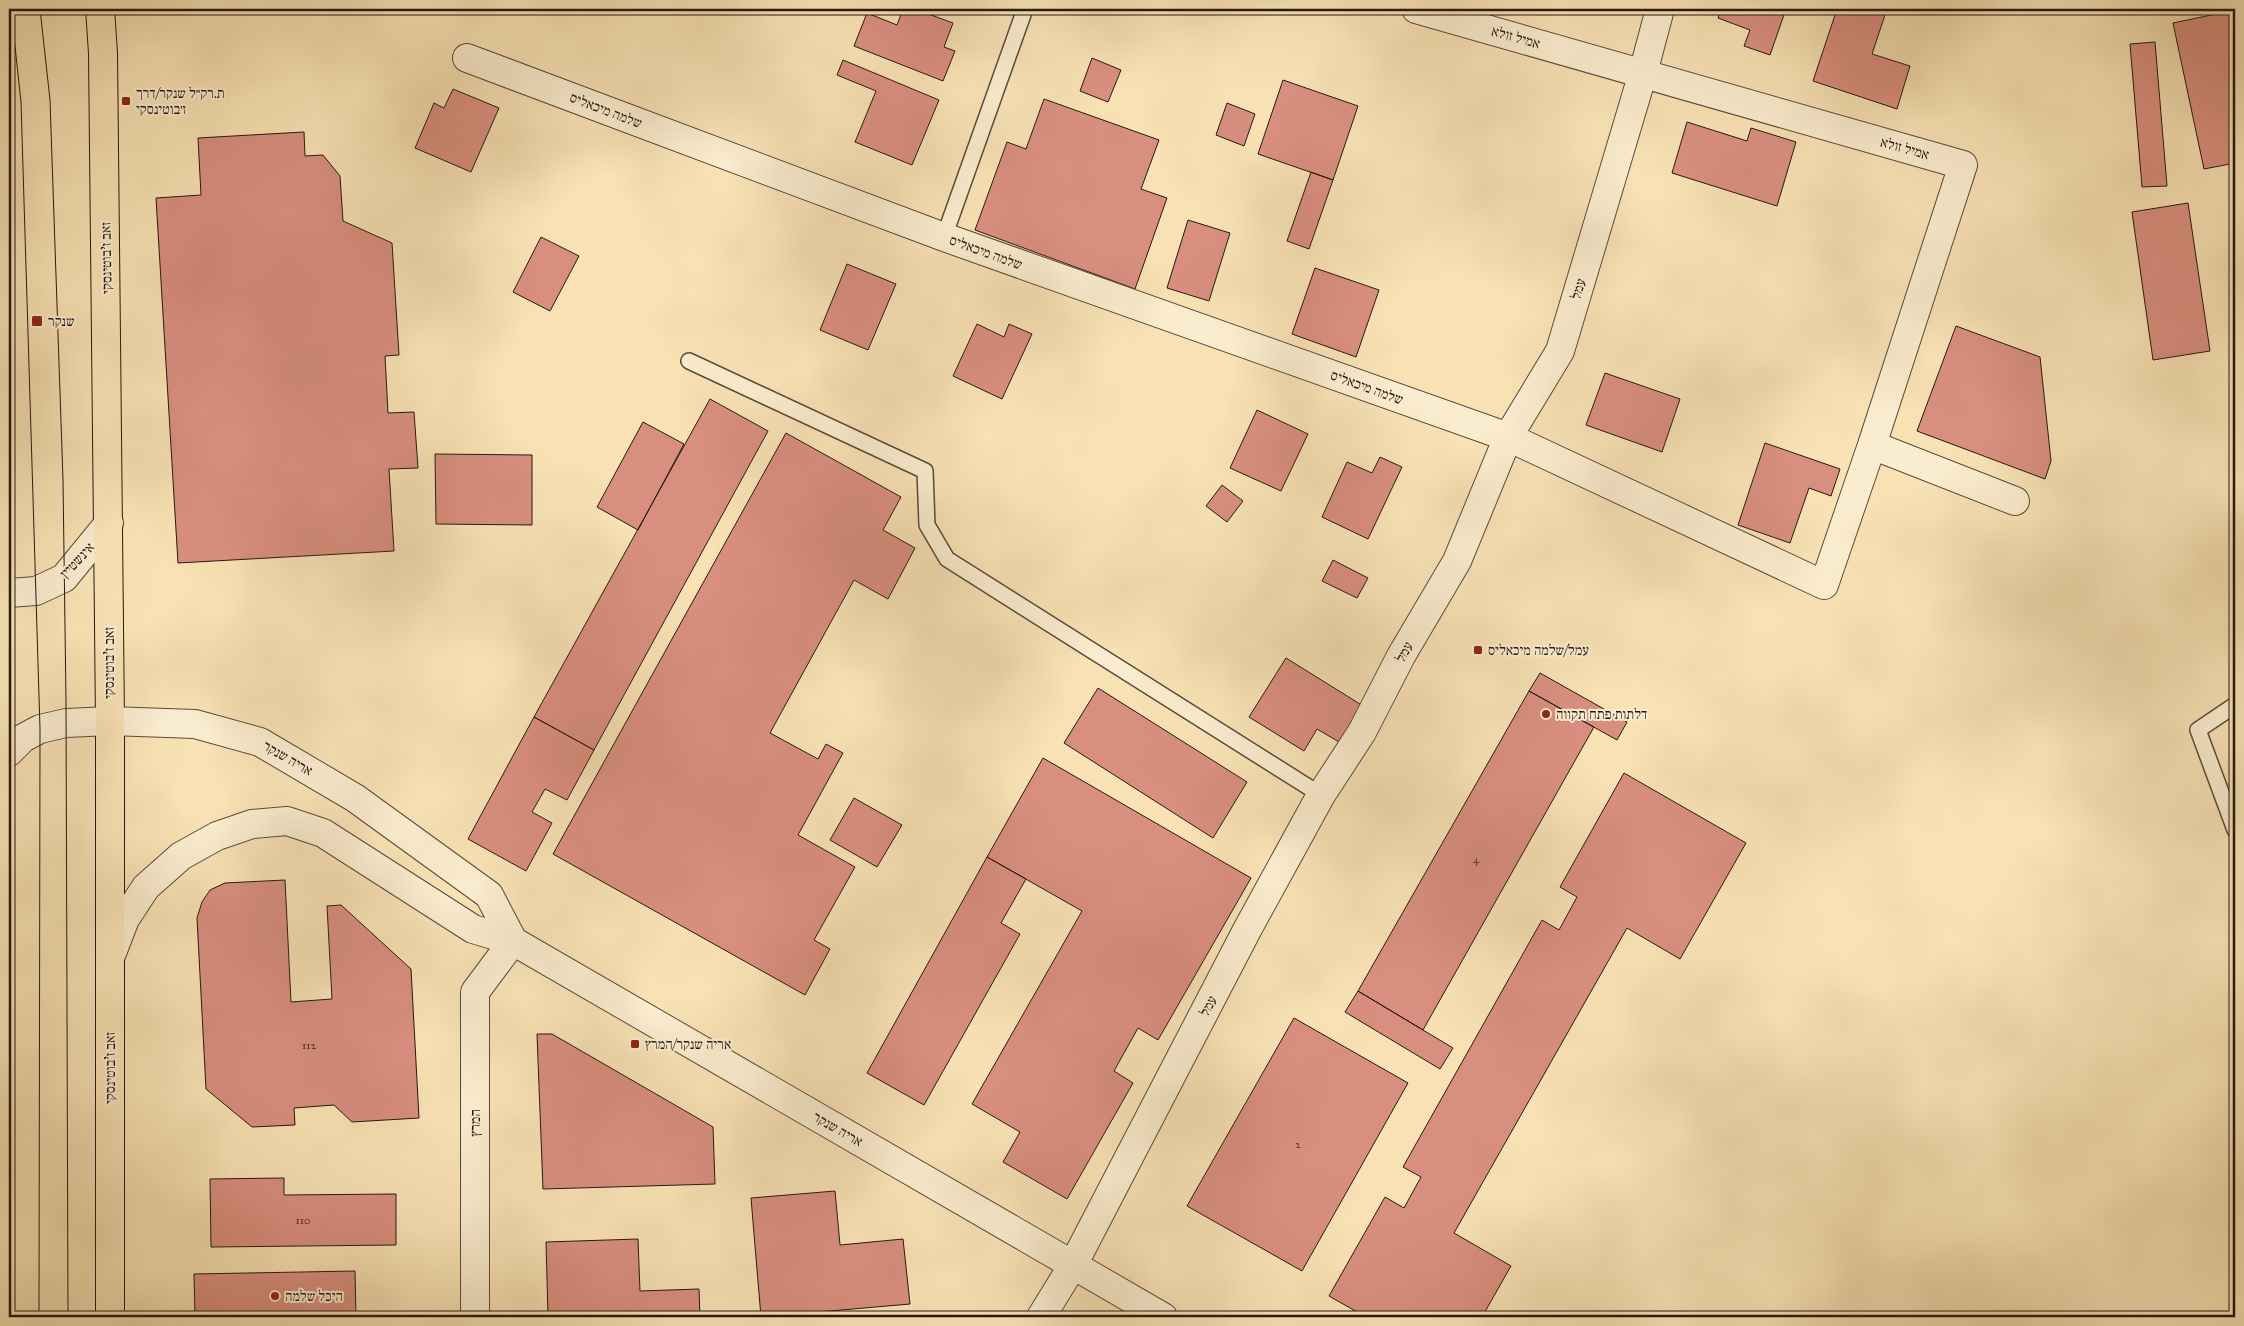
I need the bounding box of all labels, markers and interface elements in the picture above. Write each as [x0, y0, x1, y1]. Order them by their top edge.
street label: אמיל זולא [1489, 22, 1542, 53]
place label: ת.רק״ל שנקר/דרך ז׳בוטינסקי [136, 85, 225, 118]
street label: שלמה מיכאליס [567, 89, 645, 132]
marker: ת.רק״ל שנקר/דרך ז׳בוטינסקי [120, 95, 132, 107]
street label: אמיל זולא [1878, 133, 1931, 164]
street label: זאב ז'בוטינסקי [97, 222, 116, 294]
street label: שלמה מיכאליס [947, 231, 1025, 274]
street label: עמל [1567, 276, 1590, 302]
place label: שנקר [48, 313, 75, 330]
marker: שנקר [30, 314, 44, 328]
street label: שלמה מיכאליס [1328, 366, 1406, 409]
street label: אינשטיין [57, 539, 98, 582]
street label: זאב ז'בוטינסקי [101, 627, 118, 699]
street label: עמל [1392, 639, 1417, 666]
place label: עמל/שלמה מיכאליס [1488, 642, 1589, 659]
marker: עמל/שלמה מיכאליס [1472, 644, 1484, 656]
place label: דלתות פתח תקווה [1556, 706, 1647, 723]
marker: דלתות פתח תקווה [1540, 708, 1552, 720]
street label: אריה שנקר [260, 737, 316, 780]
house number: 4 [1473, 853, 1480, 866]
street label: עמל [1196, 993, 1221, 1019]
street label: זאב ז'בוטינסקי [102, 1032, 119, 1104]
place label: אריה שנקר/המרץ [645, 1036, 731, 1053]
marker: אריה שנקר/המרץ [629, 1038, 641, 1050]
house number: 112 [302, 1039, 317, 1052]
street label: אריה שנקר [810, 1108, 866, 1151]
street label: המרץ [467, 1109, 484, 1137]
house number: 2 [1295, 1138, 1301, 1151]
house number: 110 [295, 1214, 311, 1227]
place label: היכל שלמה [285, 1288, 343, 1305]
marker: היכל שלמה [269, 1290, 281, 1302]

